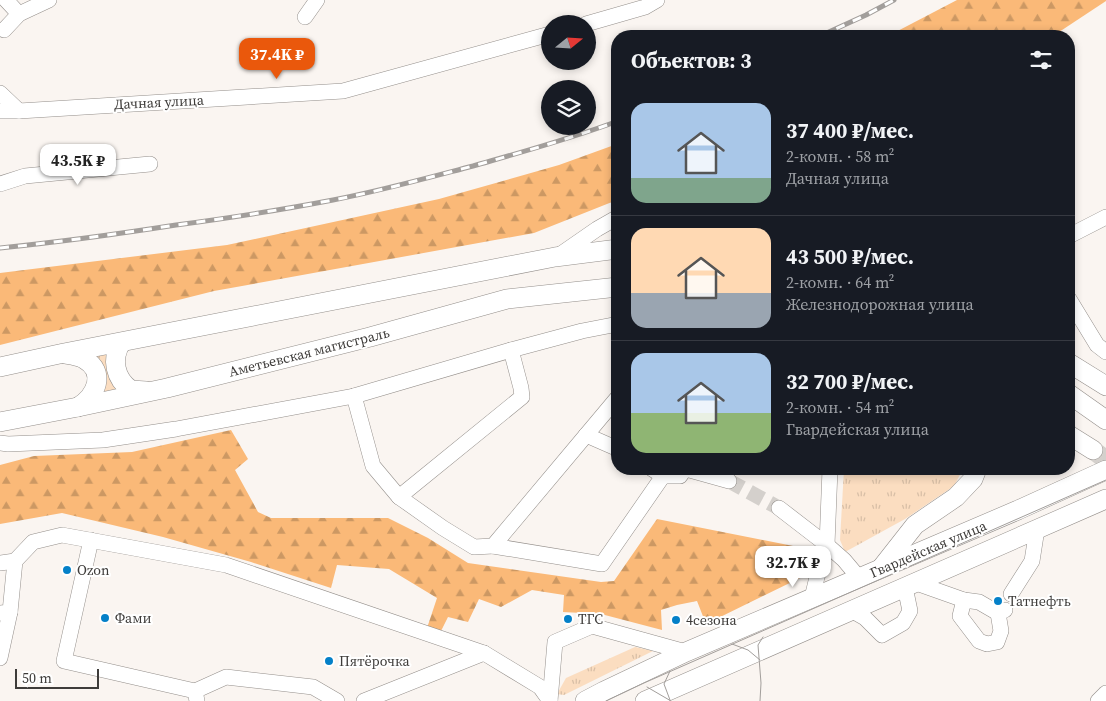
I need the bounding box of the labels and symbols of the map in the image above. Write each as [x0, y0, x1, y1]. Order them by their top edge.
north arrow [541, 15, 596, 70]
pin: 37.4K ₽ [231, 38, 323, 80]
street label: Дачная улица [114, 90, 205, 114]
pin: 43.5K ₽ [32, 144, 124, 186]
street label: Аметьевская магистраль [227, 322, 391, 382]
street label: Гвардейская улица [867, 515, 990, 583]
pin: 32.7K ₽ [747, 546, 839, 588]
place label: Ozon [77, 560, 110, 580]
marker: Ozon [61, 564, 73, 576]
place label: Татнефть [1008, 591, 1071, 611]
marker: Татнефть [992, 595, 1004, 607]
place label: Фами [115, 608, 152, 628]
place label: ТГС [578, 609, 603, 629]
place label: 4сезона [686, 610, 738, 630]
marker: Фами [99, 612, 111, 624]
marker: ТГС [562, 613, 574, 625]
marker: 4сезона [670, 614, 682, 626]
place label: Пятёрочка [339, 651, 411, 671]
marker: Пятёрочка [323, 655, 335, 667]
scale bar [15, 666, 99, 689]

